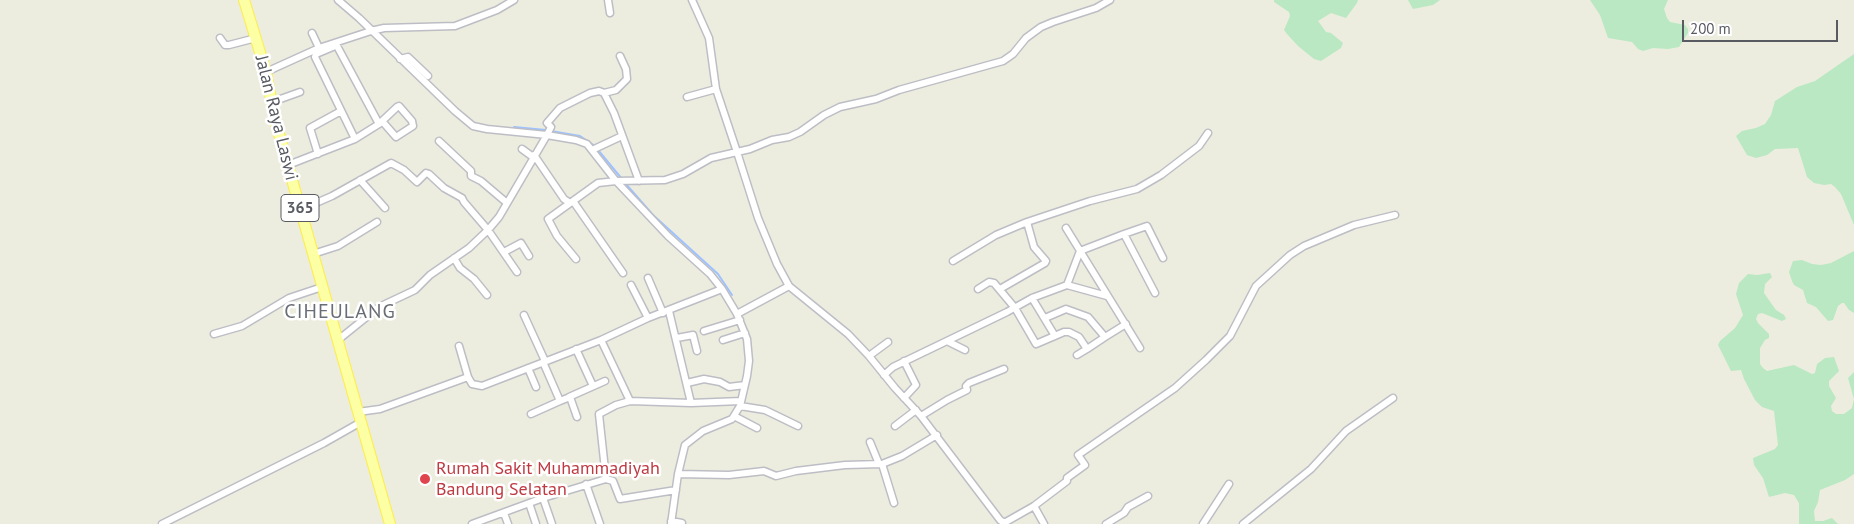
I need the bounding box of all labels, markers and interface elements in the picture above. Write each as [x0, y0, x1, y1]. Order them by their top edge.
scale bar [1684, 10, 1840, 42]
text: 200 m [1690, 19, 1731, 38]
street label: Jalan Raya Laswi [250, 53, 302, 183]
road number: 365 [281, 194, 319, 222]
district label: CIHEULANG [283, 300, 397, 324]
place label: Rumah Sakit Muhammadiyah Bandung Selatan [436, 458, 660, 500]
marker: Rumah Sakit Muhammadiyah Bandung Selatan [418, 472, 432, 486]

